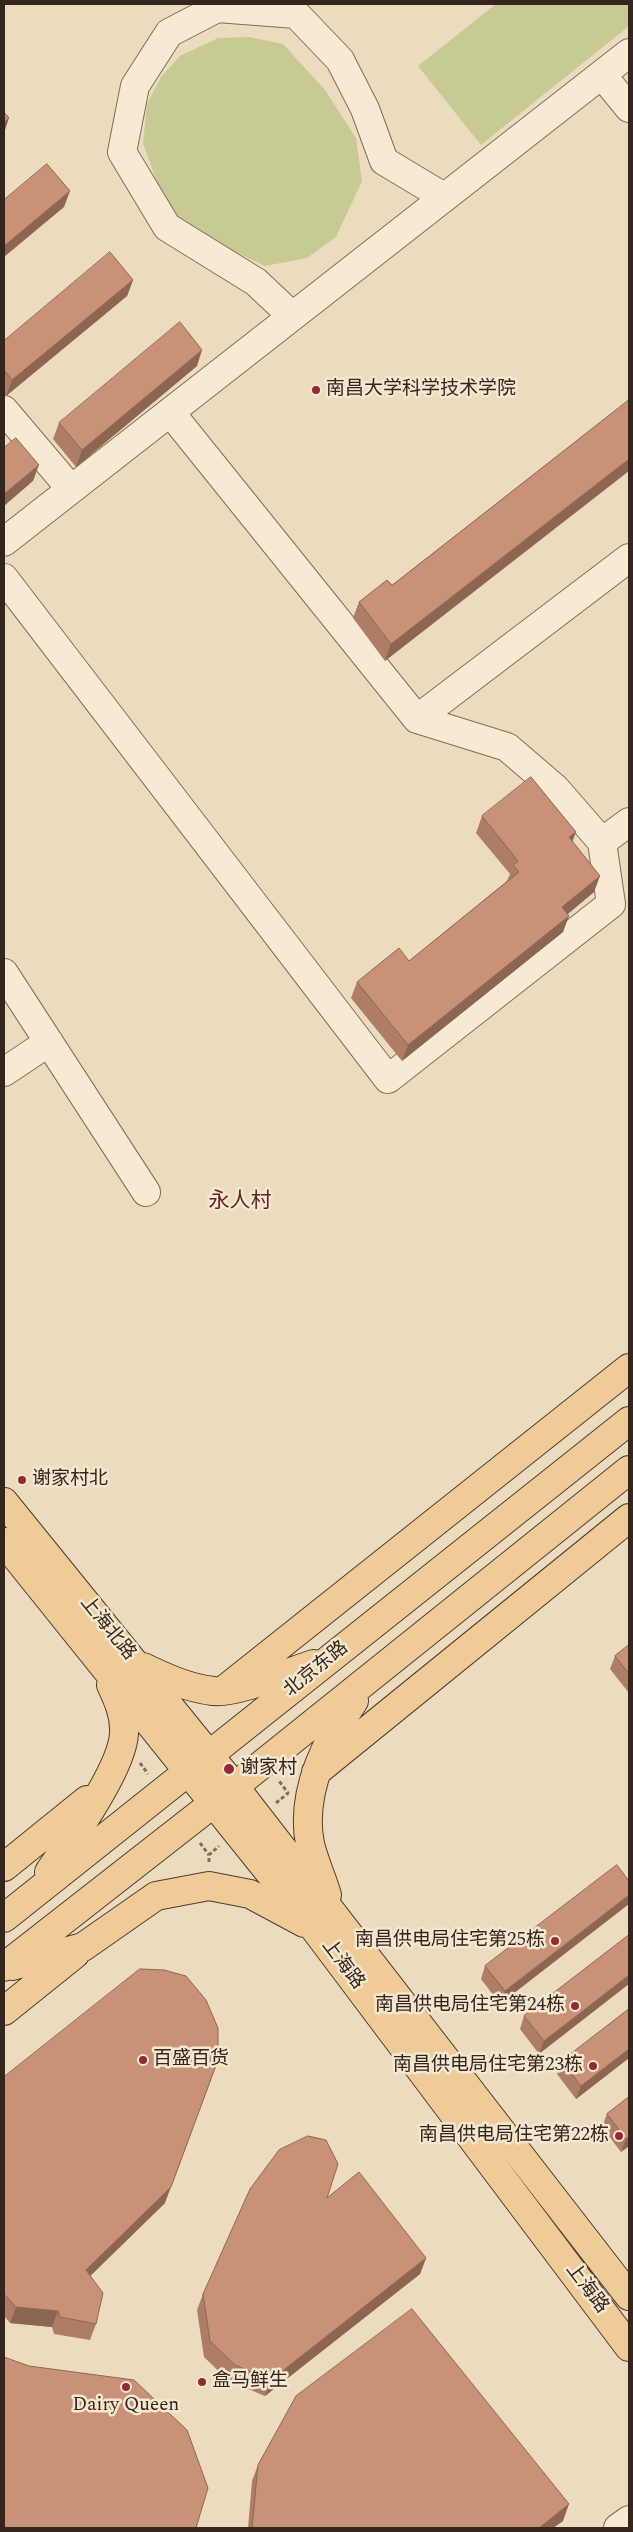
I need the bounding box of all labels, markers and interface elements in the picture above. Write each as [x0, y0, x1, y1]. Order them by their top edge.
place label: 南昌大学科学技术学院 [326, 379, 516, 401]
marker: 南昌大学科学技术学院 [310, 384, 322, 396]
district label: 永人村 [209, 1190, 271, 1216]
place label: 谢家村北 [32, 1469, 108, 1491]
marker: 谢家村北 [16, 1474, 28, 1486]
street label: 上海北路 [74, 1592, 140, 1666]
street label: 北京东路 [280, 1637, 354, 1703]
place label: 谢家村 [240, 1758, 297, 1780]
marker: 谢家村 [222, 1762, 236, 1776]
place label: 南昌供电局住宅第25栋 [355, 1930, 545, 1952]
street label: 上海路 [316, 1935, 368, 1995]
marker: 南昌供电局住宅第25栋 [549, 1935, 561, 1947]
place label: 南昌供电局住宅第24栋 [375, 1995, 565, 2017]
marker: 南昌供电局住宅第24栋 [569, 2000, 581, 2012]
place label: 百盛百货 [153, 2049, 229, 2071]
marker: 百盛百货 [137, 2054, 149, 2066]
place label: 南昌供电局住宅第23栋 [393, 2055, 583, 2077]
marker: 南昌供电局住宅第23栋 [587, 2060, 599, 2072]
place label: 南昌供电局住宅第22栋 [419, 2125, 609, 2147]
marker: 南昌供电局住宅第22栋 [613, 2130, 625, 2142]
street label: 上海路 [560, 2259, 612, 2319]
place label: 盒马鲜生 [212, 2371, 288, 2393]
marker: 盒马鲜生 [196, 2376, 208, 2388]
marker: Dairy Queen [120, 2381, 132, 2393]
place label: Dairy Queen [73, 2395, 179, 2417]

